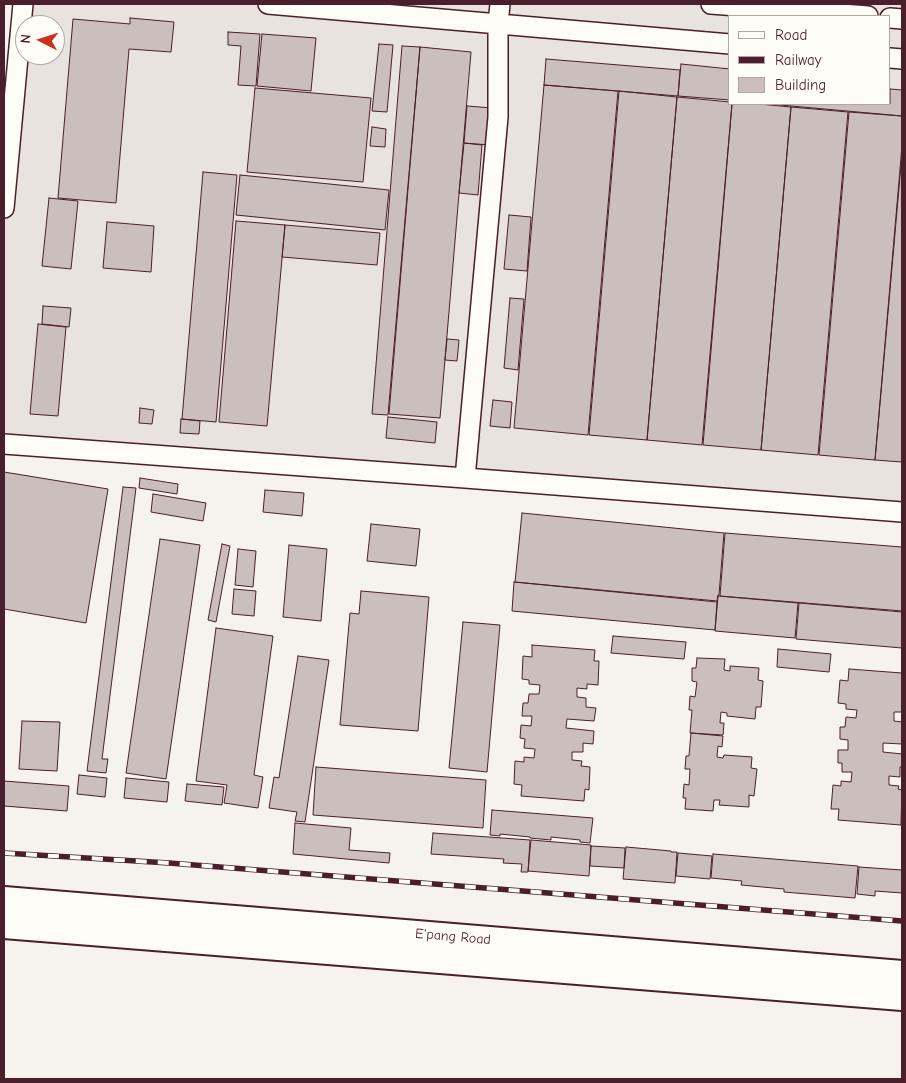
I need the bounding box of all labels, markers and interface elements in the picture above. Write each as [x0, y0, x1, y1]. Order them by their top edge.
north arrow [15, 15, 65, 65]
legend [728, 15, 891, 105]
text: Road [775, 26, 807, 44]
text: N [17, 33, 34, 44]
text: Railway [775, 51, 821, 69]
text: Building [775, 76, 826, 94]
street label: E'pang Road [414, 925, 492, 949]

